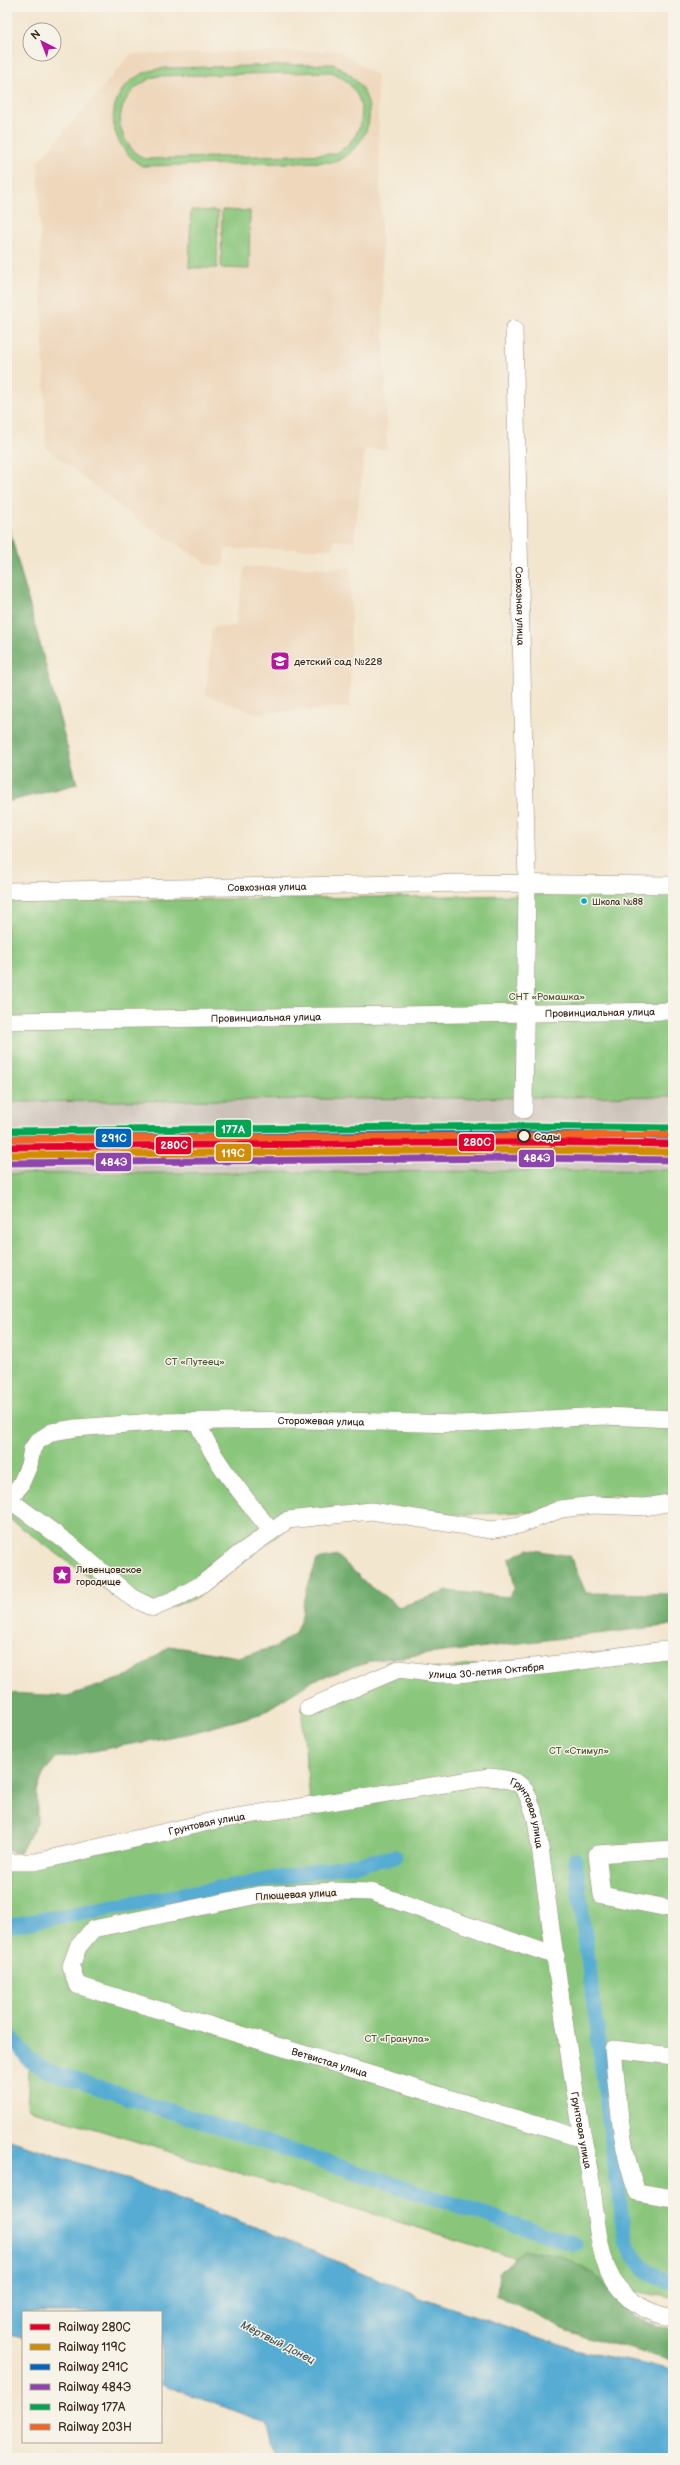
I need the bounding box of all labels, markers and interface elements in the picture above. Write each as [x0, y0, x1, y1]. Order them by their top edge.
north arrow [22, 22, 62, 62]
text: N [28, 27, 43, 43]
street label: Совхозная улица [513, 566, 526, 646]
school or university icon: детский сад №228 [269, 650, 291, 672]
place label: детский сад №228 [294, 656, 382, 668]
street label: Совхозная улица [227, 881, 307, 894]
marker: Школа №88 [579, 896, 589, 906]
place label: Школа №88 [592, 897, 643, 908]
park label: СНТ «Ромашка» [509, 991, 586, 1003]
street label: Провинциальная улица [545, 1006, 655, 1020]
street label: Провинциальная улица [211, 1011, 321, 1025]
line badge: 177А [215, 1119, 252, 1138]
text: 177А [221, 1123, 245, 1136]
line badge: 291С [95, 1128, 132, 1148]
marker: Сады [517, 1129, 531, 1143]
place label: Сады [534, 1131, 560, 1143]
text: 291С [101, 1132, 127, 1145]
line badge: 280С [458, 1133, 495, 1152]
line badge: 280С [155, 1136, 192, 1155]
text: 280С [463, 1136, 491, 1149]
text: 280С [160, 1139, 188, 1152]
line badge: 119С [215, 1143, 252, 1162]
text: 119С [221, 1147, 245, 1160]
line badge: 484Э [518, 1149, 555, 1168]
line badge: 484Э [95, 1152, 132, 1172]
text: 484Э [524, 1152, 551, 1165]
text: 484Э [101, 1156, 128, 1169]
park label: СТ «Путеец» [165, 1356, 225, 1368]
street label: Сторожевая улица [278, 1415, 365, 1429]
place icon: Ливенцовское городище [51, 1564, 73, 1586]
place label: Ливенцовское городище [75, 1564, 142, 1588]
street label: улица 30-летия Октября [428, 1661, 545, 1681]
park label: СТ «Стимул» [549, 1745, 609, 1757]
street label: Грунтовая улица [508, 1776, 545, 1849]
street label: Грунтовая улица [167, 1811, 246, 1838]
street label: Плющевая улица [255, 1887, 337, 1903]
park label: СТ «Гранула» [364, 2033, 430, 2045]
street label: Ветвистая улица [290, 2046, 369, 2080]
street label: Грунтовая улица [568, 2091, 594, 2170]
legend [22, 2311, 162, 2443]
water label: Мёртвый Донец [238, 2318, 318, 2367]
text: Railway 280С [58, 2320, 131, 2335]
text: Railway 119С [58, 2340, 126, 2355]
text: Railway 291С [58, 2360, 128, 2375]
text: Railway 484Э [58, 2380, 131, 2395]
text: Railway 177А [58, 2400, 126, 2415]
text: Railway 203Н [58, 2420, 132, 2435]

